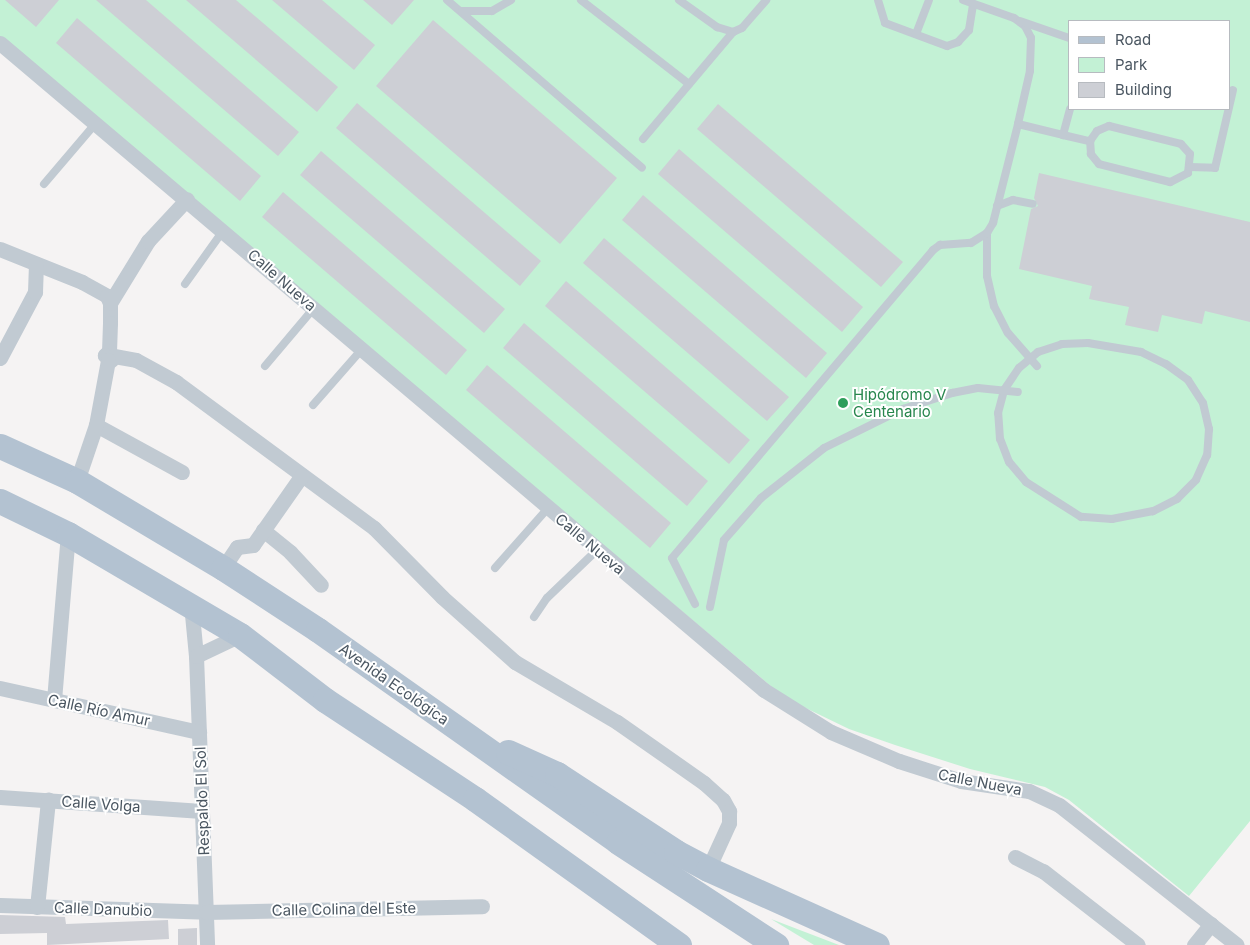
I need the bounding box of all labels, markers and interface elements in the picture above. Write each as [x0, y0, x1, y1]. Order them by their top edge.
legend [1068, 20, 1230, 110]
text: Road [1115, 30, 1151, 49]
text: Park [1115, 55, 1147, 74]
text: Building [1115, 80, 1172, 99]
street label: Calle Nueva [244, 245, 320, 315]
place label: Hipódromo V Centenario [853, 385, 946, 420]
marker: Hipódromo V Centenario [837, 397, 849, 409]
street label: Calle Nueva [552, 510, 628, 578]
street label: Avenida Ecológica [336, 639, 452, 729]
street label: Calle Río Amur [46, 690, 152, 730]
street label: Respaldo El Sol [191, 746, 213, 856]
street label: Calle Nueva [937, 765, 1023, 799]
street label: Calle Volga [61, 792, 141, 816]
street label: Calle Danubio [54, 898, 152, 920]
street label: Calle Colina del Este [272, 899, 416, 919]

